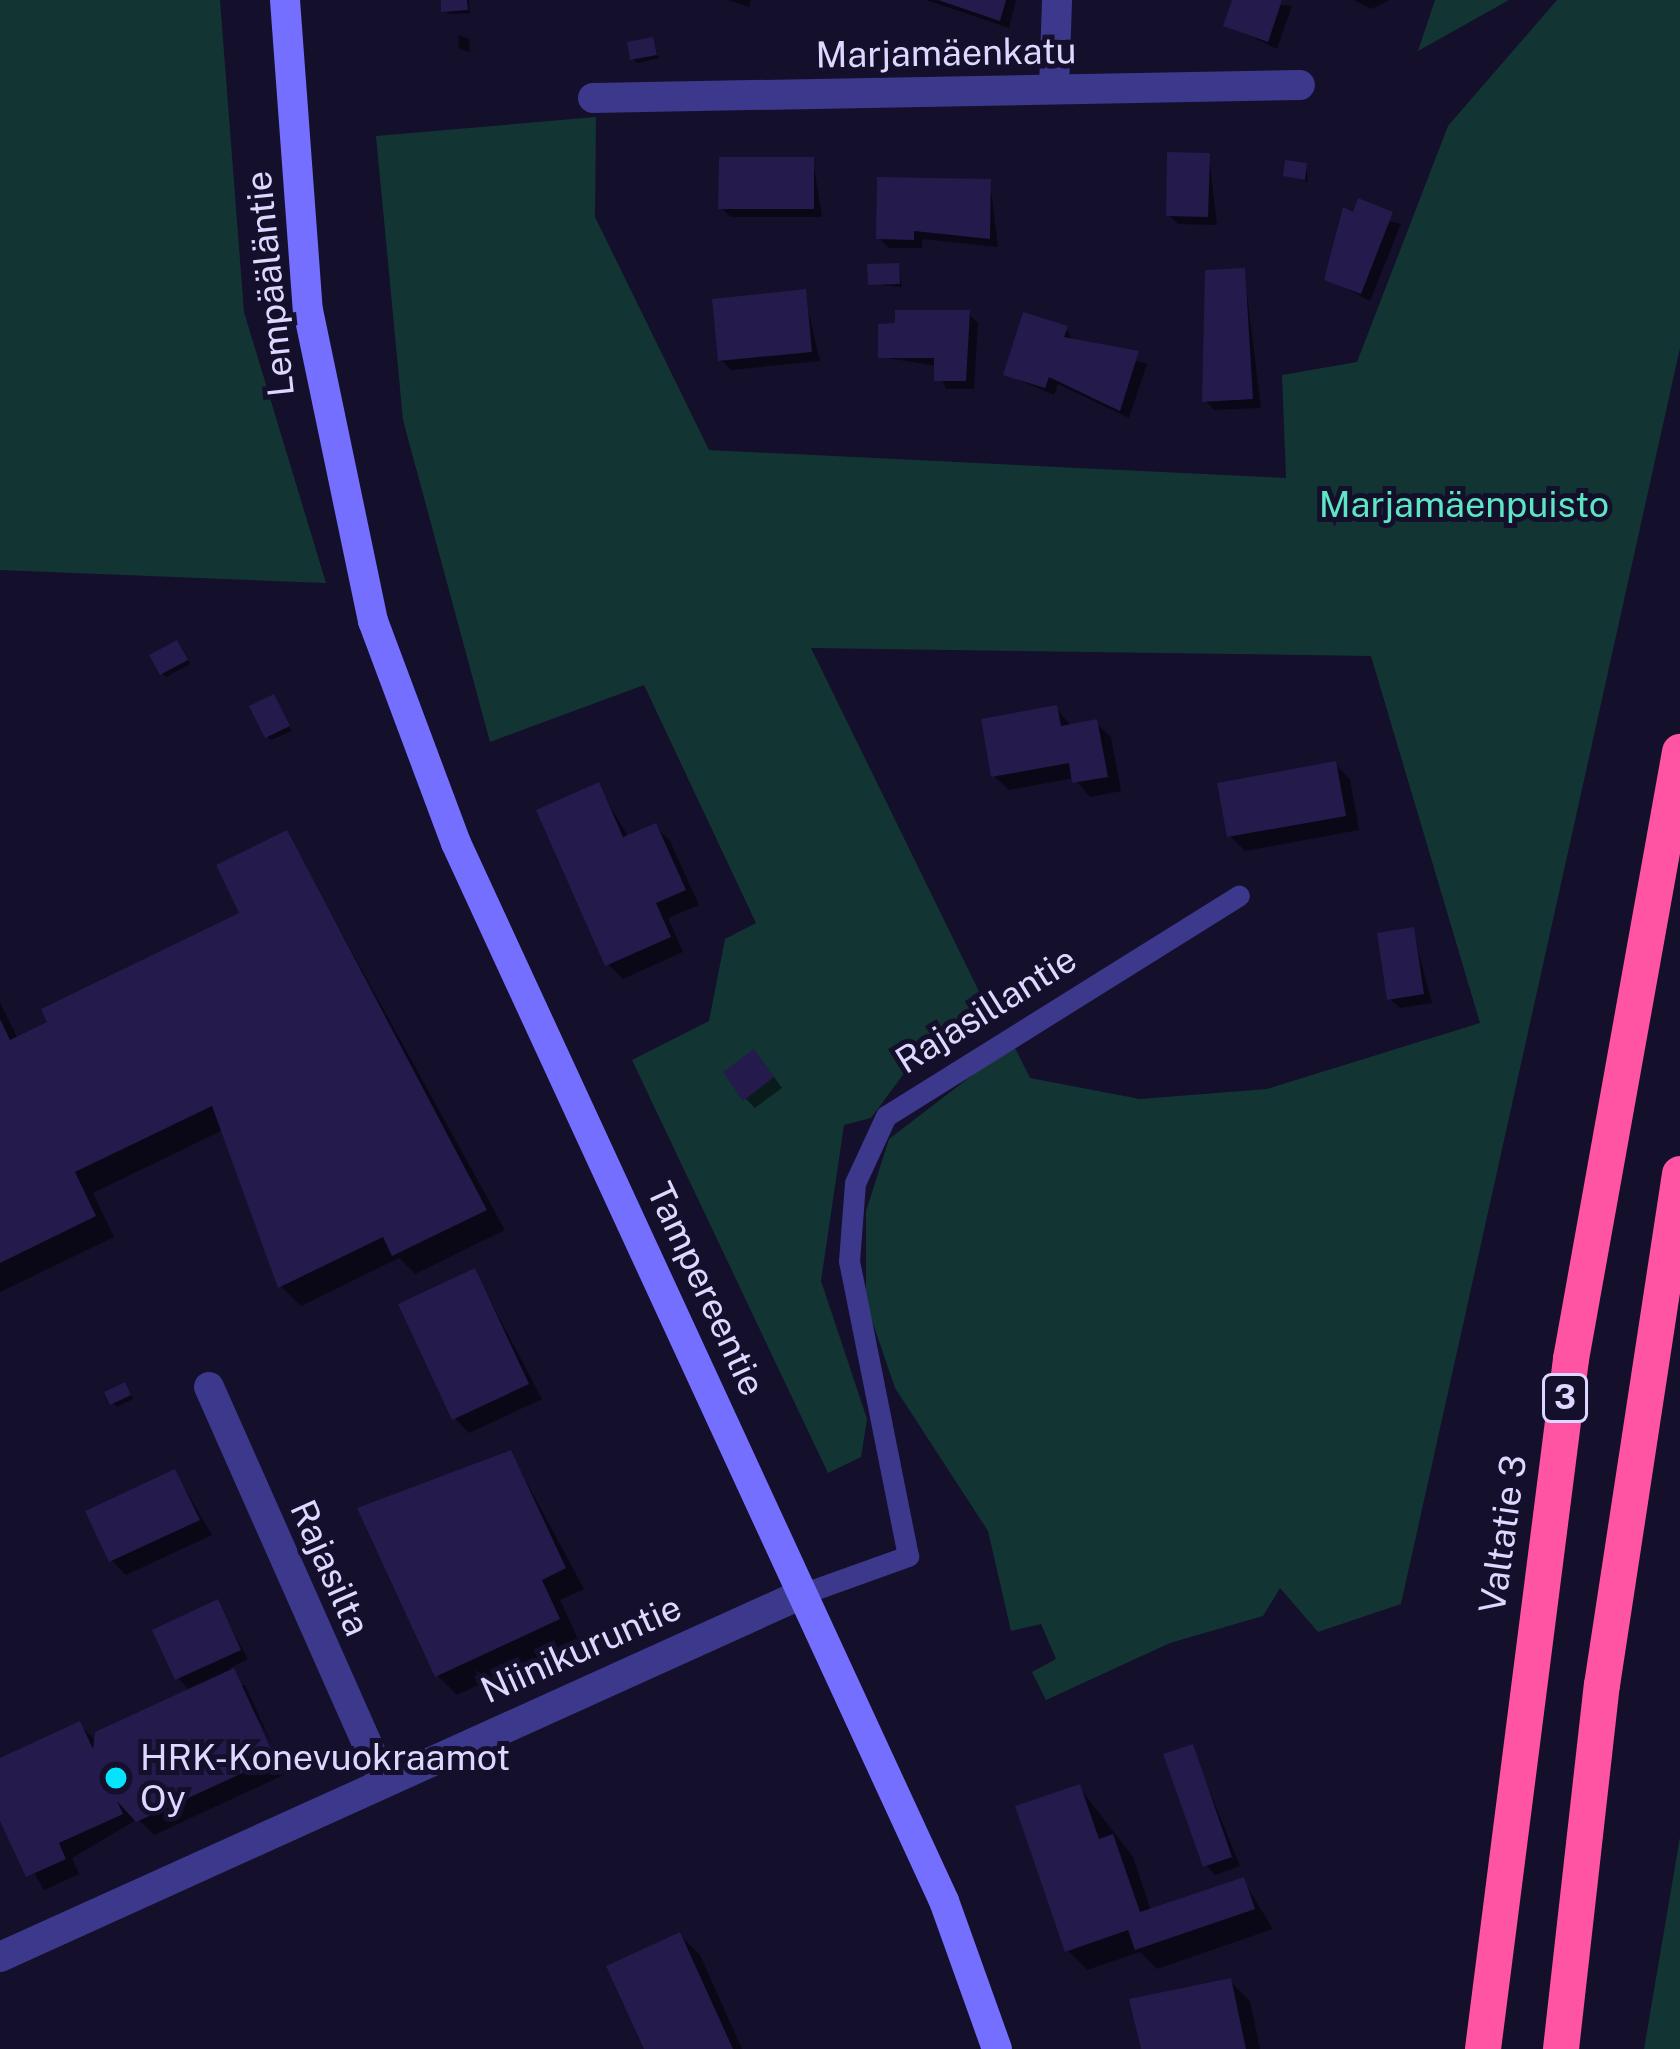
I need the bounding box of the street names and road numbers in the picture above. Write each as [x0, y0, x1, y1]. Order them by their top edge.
street label: Marjamäenkatu [815, 29, 1077, 77]
street label: Lempääläntie [237, 169, 303, 399]
street label: Rajasillantie [888, 937, 1084, 1083]
street label: Tampereentie [638, 1176, 774, 1402]
road number: 3 [1541, 1371, 1589, 1425]
street label: Valtatie 3 [1470, 1452, 1536, 1616]
street label: Rajasilta [281, 1494, 379, 1642]
street label: Niinikuruntie [474, 1586, 688, 1712]

